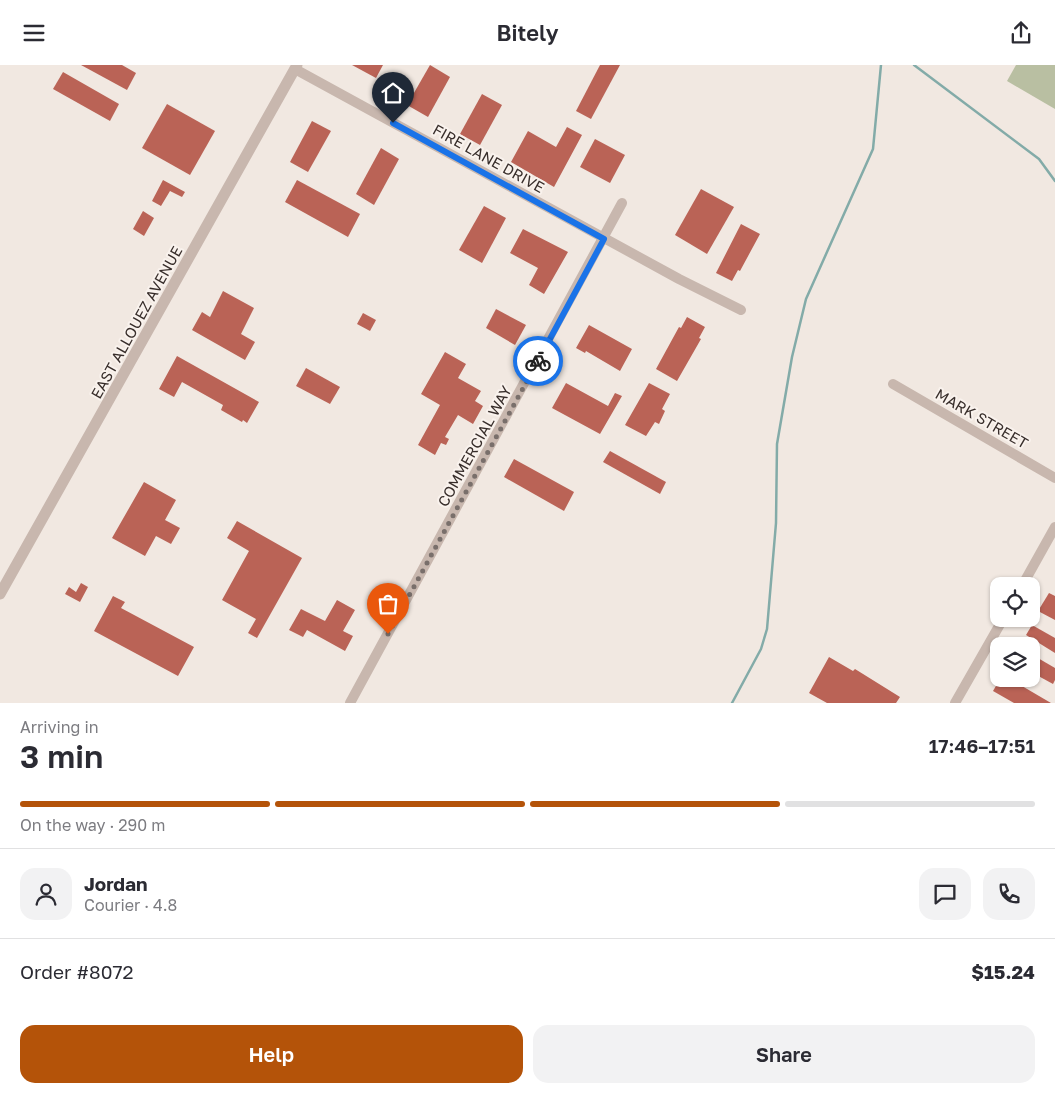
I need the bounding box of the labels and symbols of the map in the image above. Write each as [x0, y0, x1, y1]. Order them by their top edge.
pin [372, 72, 414, 123]
street label: FIRE LANE DRIVE [430, 120, 548, 196]
street label: EAST ALLOUEZ AVENUE [87, 243, 185, 401]
courier [513, 336, 563, 386]
street label: COMMERCIAL WAY [433, 382, 515, 510]
street label: MARK STREET [932, 384, 1032, 452]
pin [367, 583, 409, 634]

